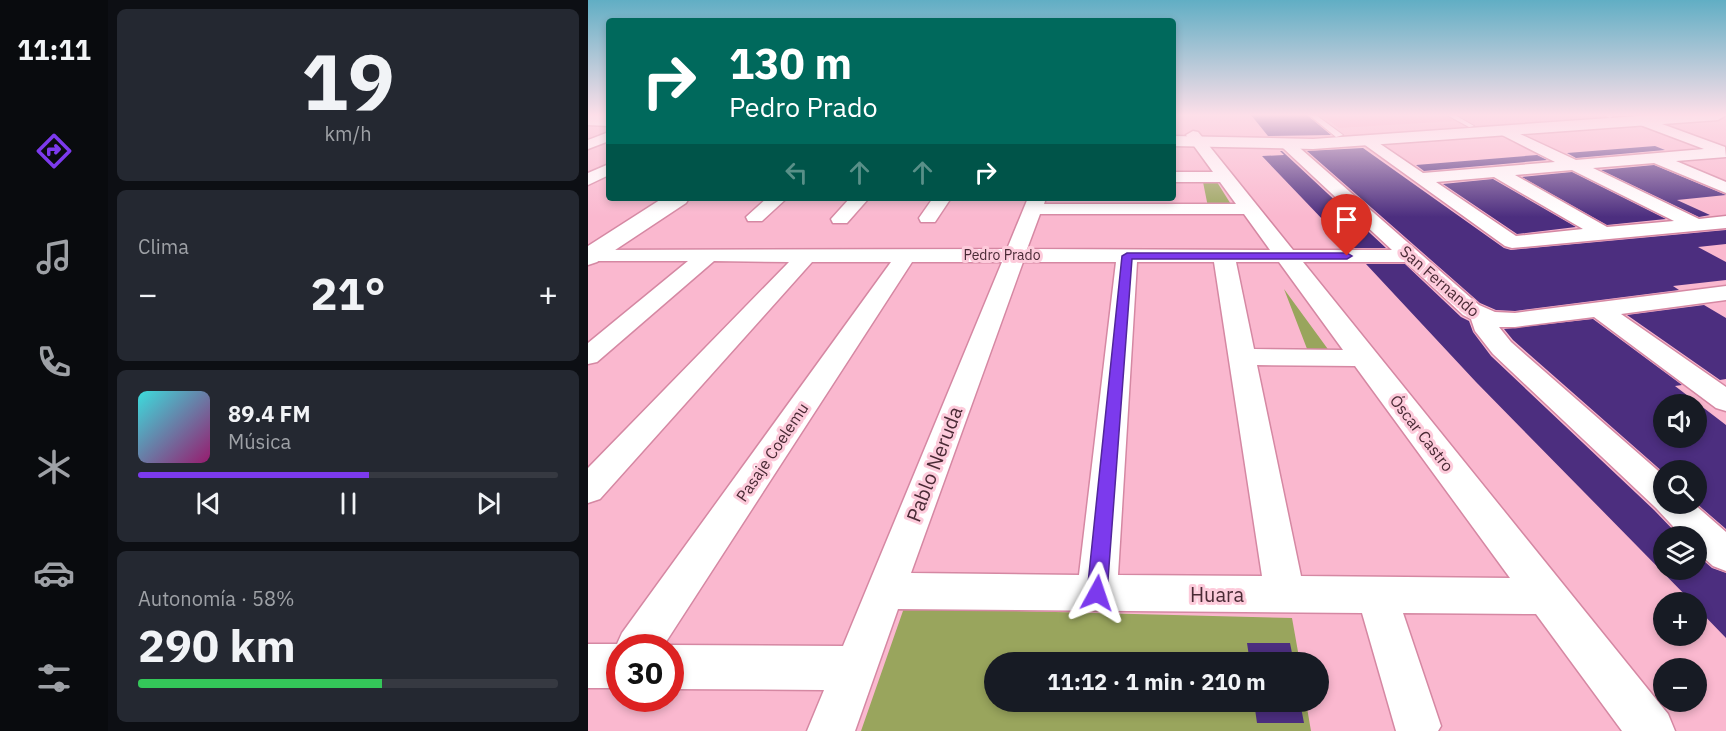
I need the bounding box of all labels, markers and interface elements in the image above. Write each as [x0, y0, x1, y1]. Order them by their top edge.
text: 19 [301, 30, 395, 131]
text: 11:11 [17, 32, 91, 67]
text: 130 m [729, 36, 852, 91]
icon: right [630, 42, 708, 120]
text: Pedro Prado [729, 89, 878, 124]
text: km/h [324, 120, 372, 147]
icon: directions [33, 130, 75, 172]
icon: left [780, 156, 813, 189]
icon: ahead [843, 156, 876, 189]
icon: ahead [906, 156, 939, 189]
icon: right [969, 156, 1002, 189]
pin [1321, 194, 1372, 256]
icon: arrive [1330, 203, 1363, 236]
text: Clima [138, 233, 189, 260]
icon: music [33, 236, 75, 278]
street label: San Fernando [1396, 241, 1484, 321]
street label: Pedro Prado [963, 246, 1041, 264]
text: 21° [310, 264, 386, 322]
text: − [138, 272, 158, 315]
text: + [538, 272, 558, 315]
icon: phone [33, 341, 75, 383]
street label: Óscar Castro [1386, 390, 1459, 475]
map controls [1653, 394, 1707, 712]
button: sound [1653, 394, 1707, 448]
text: 89.4 FM [228, 399, 311, 428]
street label: Pasaje Coelemu [732, 399, 812, 505]
street label: Pablo Neruda [900, 402, 969, 526]
text: Música [228, 428, 291, 455]
icon: climate [33, 446, 75, 488]
button: search [1653, 460, 1707, 514]
icon: previous [192, 487, 225, 520]
icon: pause [332, 487, 365, 520]
icon: next [472, 487, 505, 520]
button: layers [1653, 526, 1707, 580]
icon: car [33, 552, 75, 594]
position arrow [1065, 561, 1129, 625]
street label: Huara [1190, 581, 1244, 608]
text: Autonomía · 58% [138, 585, 295, 612]
button: + [1653, 592, 1707, 646]
text: 290 km [138, 616, 296, 674]
speed limit sign: 30 [606, 634, 684, 712]
icon: filters [33, 657, 75, 699]
button: − [1653, 658, 1707, 712]
text: 11:12 · 1 min · 210 m [1047, 667, 1266, 696]

